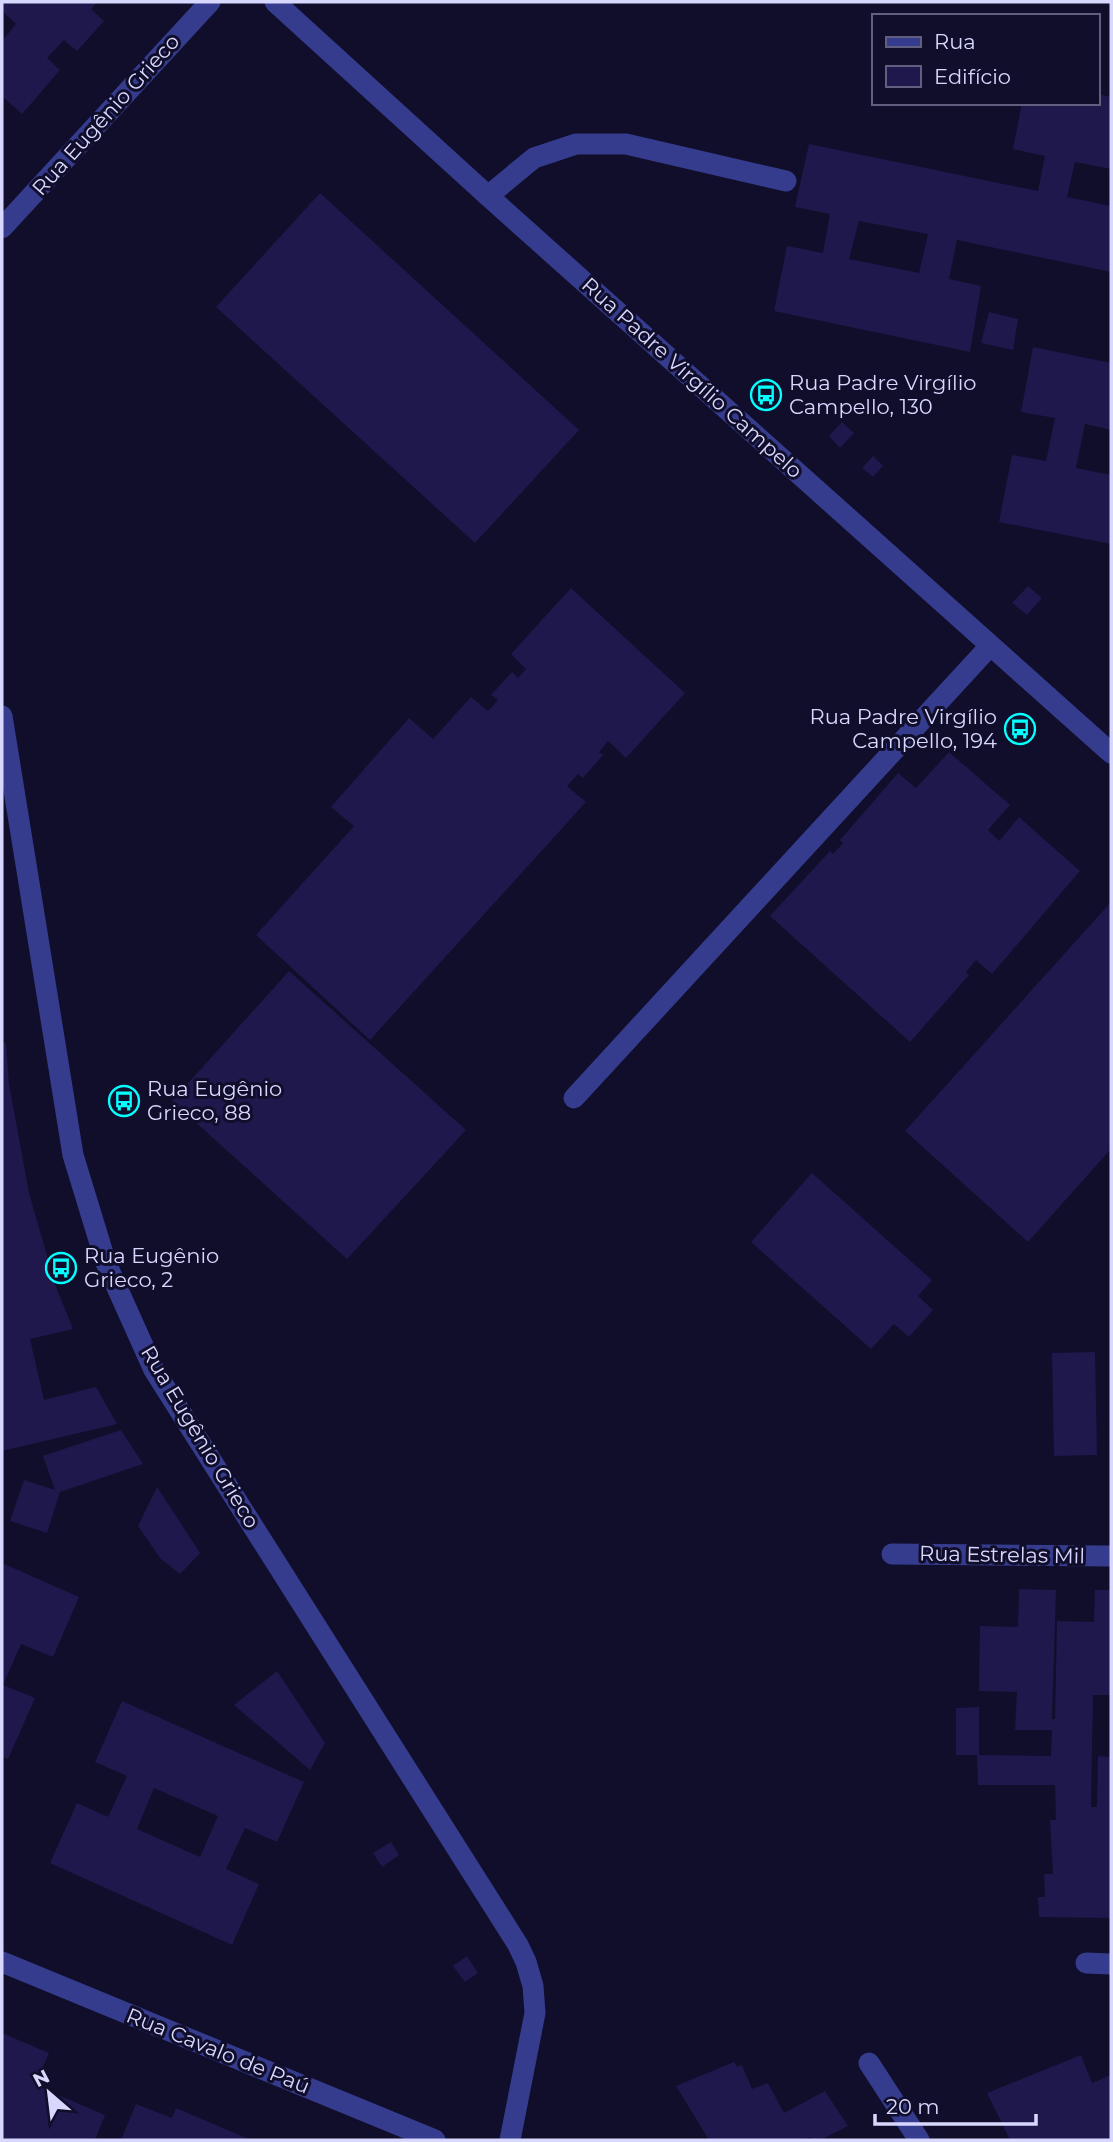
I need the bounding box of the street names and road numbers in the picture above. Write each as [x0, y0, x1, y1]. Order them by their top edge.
street label: Rua Eugênio Grieco [27, 29, 185, 200]
street label: Rua Padre Virgílio Campelo [577, 272, 808, 483]
street label: Rua Eugênio Grieco [136, 1341, 265, 1532]
street label: Rua Estrelas Mil [919, 1541, 1085, 1568]
street label: Rua Cavalo de Paú [123, 2002, 313, 2099]

